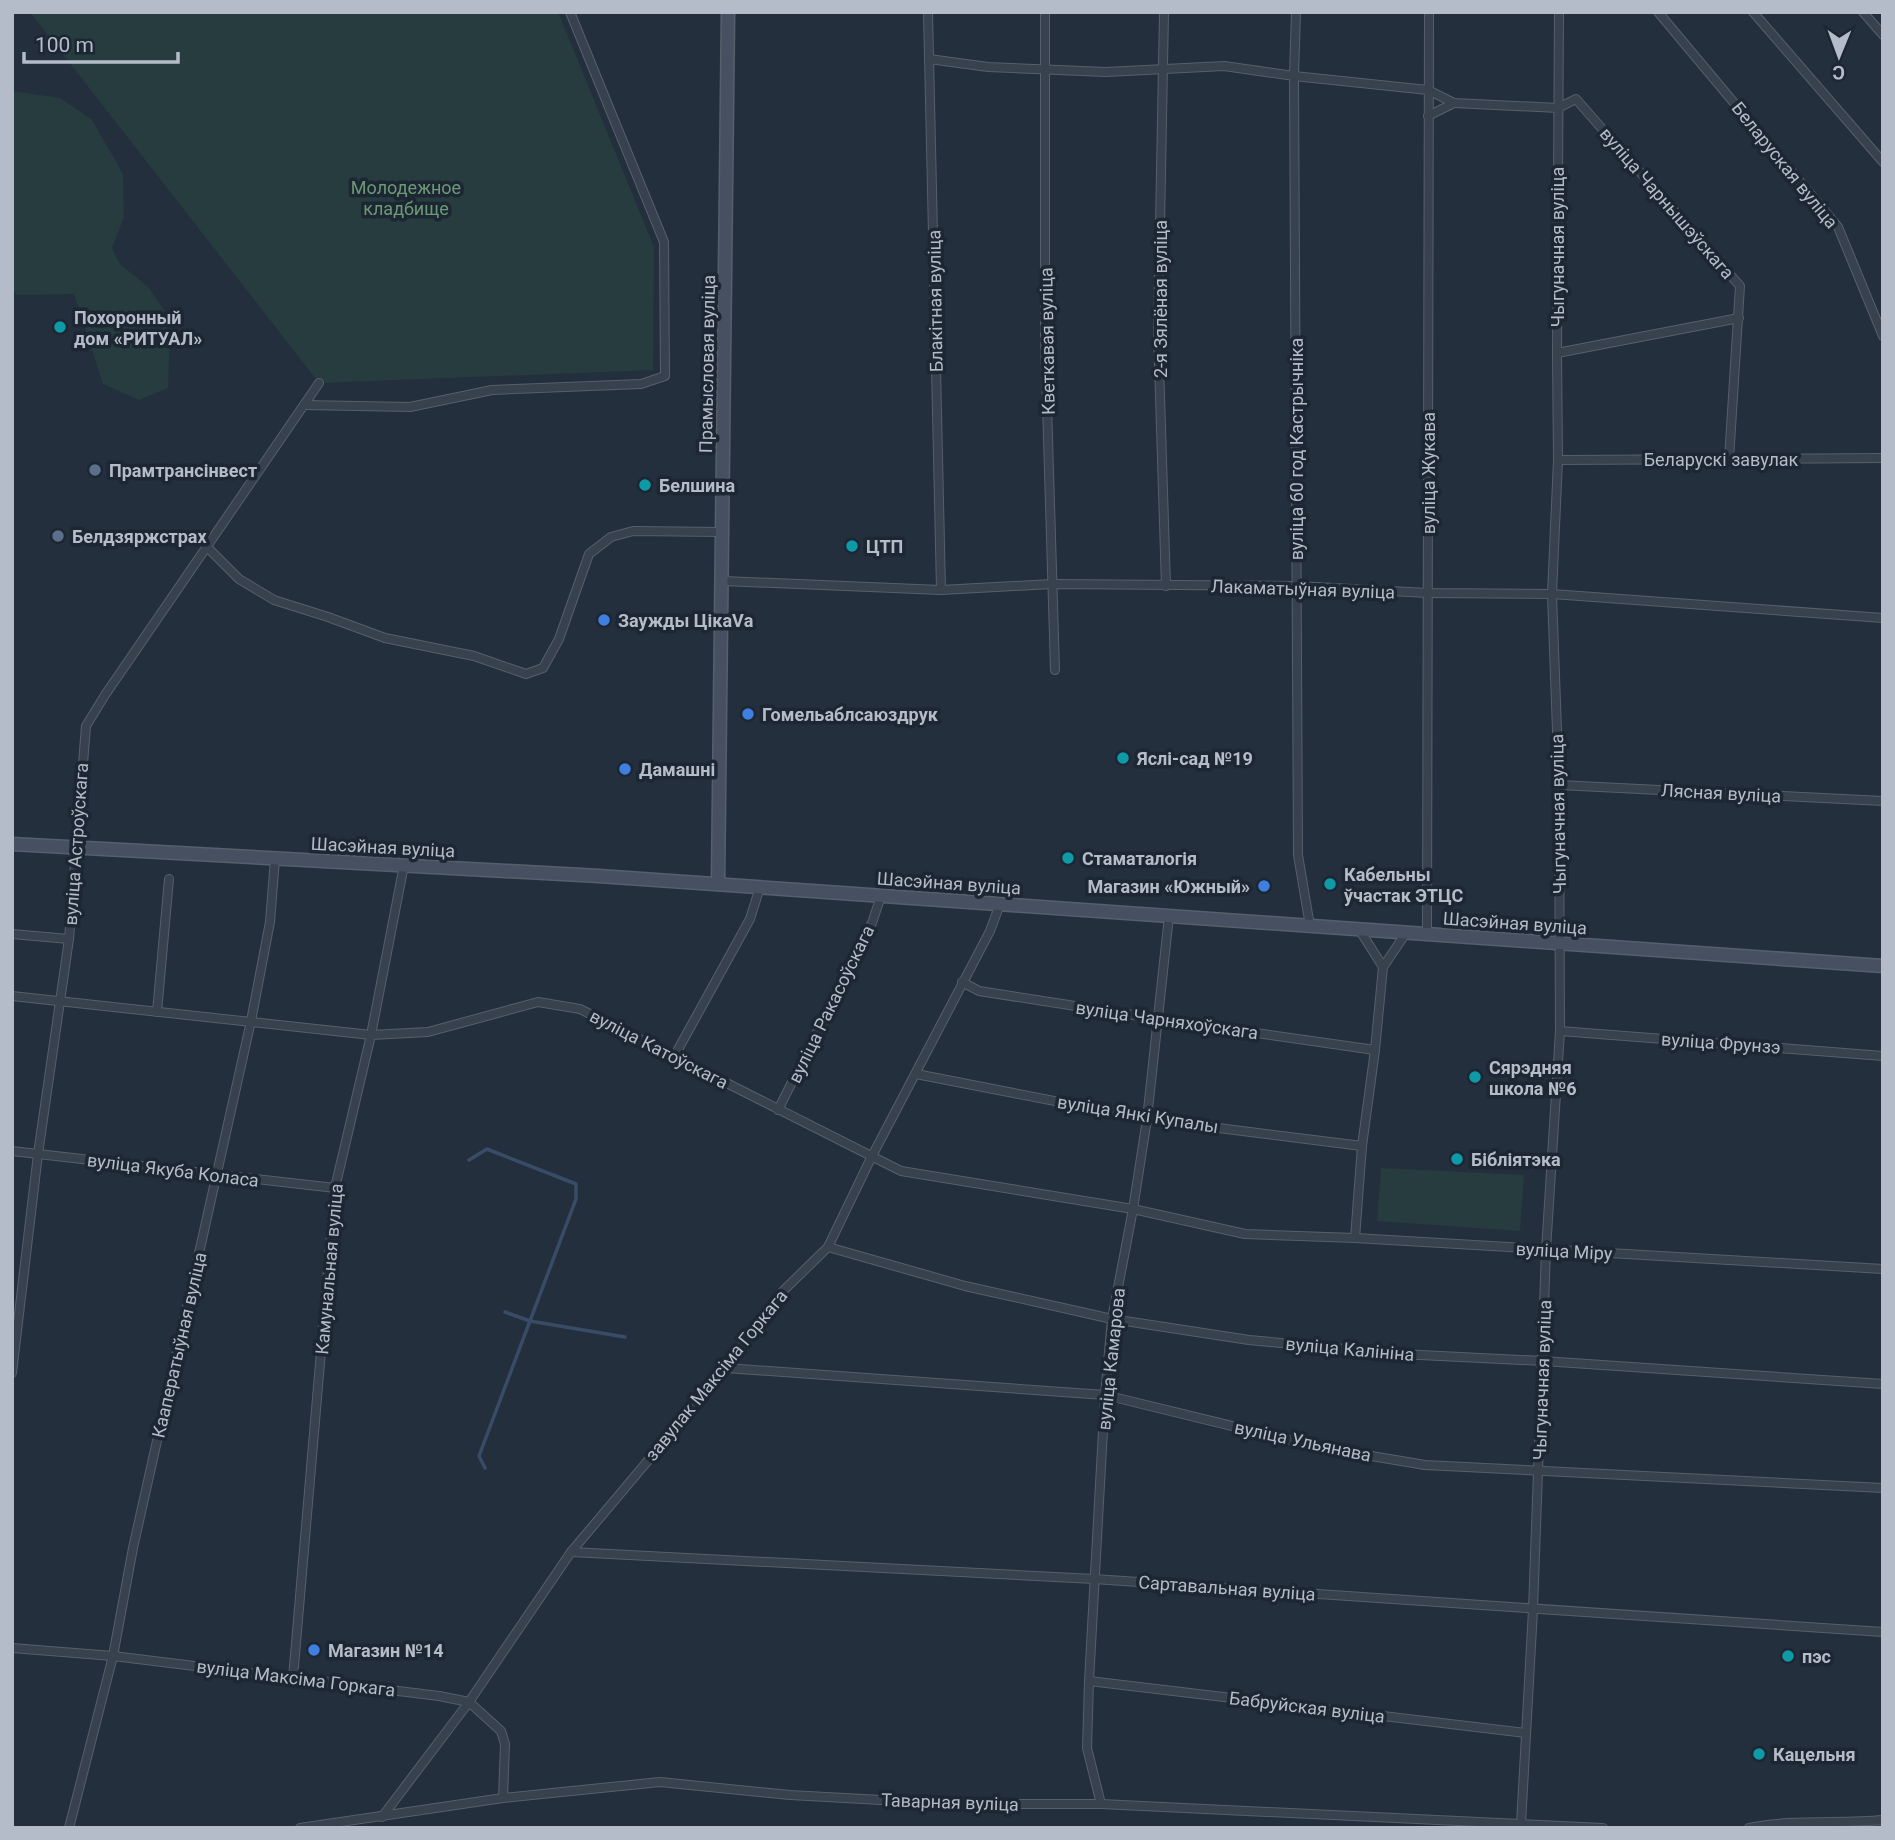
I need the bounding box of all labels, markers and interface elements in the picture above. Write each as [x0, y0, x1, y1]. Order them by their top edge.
scale bar [24, 21, 178, 65]
north arrow [1804, 21, 1874, 91]
text: 100 m [35, 33, 94, 57]
text: С [1832, 61, 1845, 84]
street label: Беларуская вуліца [1728, 98, 1842, 232]
street label: вуліца Чарнышэўскага [1596, 123, 1738, 283]
street label: Чыгуначная вуліца [1547, 167, 1568, 327]
park label: Молодежное кладбище [351, 177, 461, 219]
street label: 2-я Зялёная вуліца [1150, 220, 1171, 378]
street label: Блакітная вуліца [923, 230, 947, 372]
street label: Кветкавая вуліца [1035, 267, 1059, 415]
street label: Прамысловая вуліца [695, 275, 719, 453]
place label: Похоронный дом «РИТУАЛ» [74, 307, 202, 349]
marker: Похоронный дом «РИТУАЛ» [52, 319, 68, 335]
street label: вуліца 60 год Кастрычніка [1286, 338, 1307, 560]
street label: вуліца Жукава [1418, 412, 1439, 534]
street label: Беларускі завулак [1644, 449, 1799, 470]
place label: Прамтрансінвест [109, 460, 257, 481]
marker: Прамтрансінвест [87, 462, 103, 478]
place label: Белшина [659, 475, 735, 496]
marker: Белшина [637, 477, 653, 493]
place label: Белдзяржстрах [72, 526, 207, 547]
marker: Белдзяржстрах [50, 528, 66, 544]
place label: ЦТП [866, 536, 903, 557]
marker: ЦТП [844, 538, 860, 554]
street label: Лакаматыўная вуліца [1211, 575, 1395, 603]
place label: Заужды ЦікаVа [618, 610, 754, 631]
marker: Заужды ЦікаVа [596, 612, 612, 628]
place label: Гомельаблсаюздрук [762, 704, 939, 725]
marker: Гомельаблсаюздрук [740, 706, 756, 722]
street label: Чыгуначная вуліца [1546, 734, 1570, 894]
place label: Яслі-сад №19 [1136, 748, 1253, 769]
marker: Яслі-сад №19 [1115, 750, 1131, 766]
place label: Дамашні [639, 759, 715, 780]
marker: Дамашні [617, 761, 633, 777]
street label: вуліца Астроўскага [60, 762, 92, 926]
street label: Лясная вуліца [1660, 779, 1782, 807]
street label: Шасэйная вуліца [310, 833, 456, 861]
place label: Стаматалогія [1082, 848, 1197, 869]
marker: Стаматалогія [1060, 850, 1076, 866]
place label: Кабельны ўчастак ЭТЦС [1344, 864, 1464, 906]
street label: Шасэйная вуліца [876, 867, 1022, 899]
place label: Магазин «Южный» [1088, 876, 1250, 897]
marker: Кабельны ўчастак ЭТЦС [1322, 876, 1338, 892]
marker: Магазин «Южный» [1256, 878, 1272, 894]
street label: Шасэйная вуліца [1442, 907, 1588, 939]
street label: вуліца Ракасоўскага [784, 922, 878, 1086]
street label: вуліца Чарняхоўскага [1074, 997, 1260, 1043]
street label: вуліца Катоўскага [586, 1005, 732, 1093]
street label: вуліца Фрунзэ [1661, 1028, 1781, 1058]
place label: Сярэдняя школа №6 [1489, 1057, 1577, 1099]
marker: Сярэдняя школа №6 [1467, 1069, 1483, 1085]
street label: вуліца Янкі Купалы [1056, 1091, 1220, 1137]
street label: вуліца Якуба Коласа [86, 1149, 260, 1191]
place label: Бібліятэка [1471, 1149, 1561, 1170]
marker: Бібліятэка [1449, 1151, 1465, 1167]
street label: Камунальная вуліца [311, 1183, 347, 1355]
street label: вуліца Міру [1515, 1238, 1613, 1264]
street label: Кааператыўная вуліца [147, 1250, 211, 1440]
street label: завулак Максіма Горкага [641, 1285, 791, 1465]
street label: вуліца Камарова [1093, 1287, 1129, 1431]
street label: Чыгуначная вуліца [1529, 1299, 1555, 1461]
street label: вуліца Калініна [1285, 1333, 1415, 1365]
street label: вуліца Ульянава [1233, 1416, 1373, 1466]
street label: Сартавальная вуліца [1138, 1571, 1316, 1605]
place label: Магазин №14 [328, 1640, 444, 1661]
marker: Магазин №14 [306, 1642, 322, 1658]
place label: пэс [1802, 1646, 1831, 1667]
marker: пэс [1780, 1648, 1796, 1664]
street label: вуліца Максіма Горкага [195, 1655, 397, 1701]
street label: Бабруйская вуліца [1228, 1687, 1386, 1727]
place label: Кацельня [1773, 1744, 1855, 1765]
marker: Кацельня [1751, 1746, 1767, 1762]
street label: Таварная вуліца [881, 1789, 1019, 1815]

